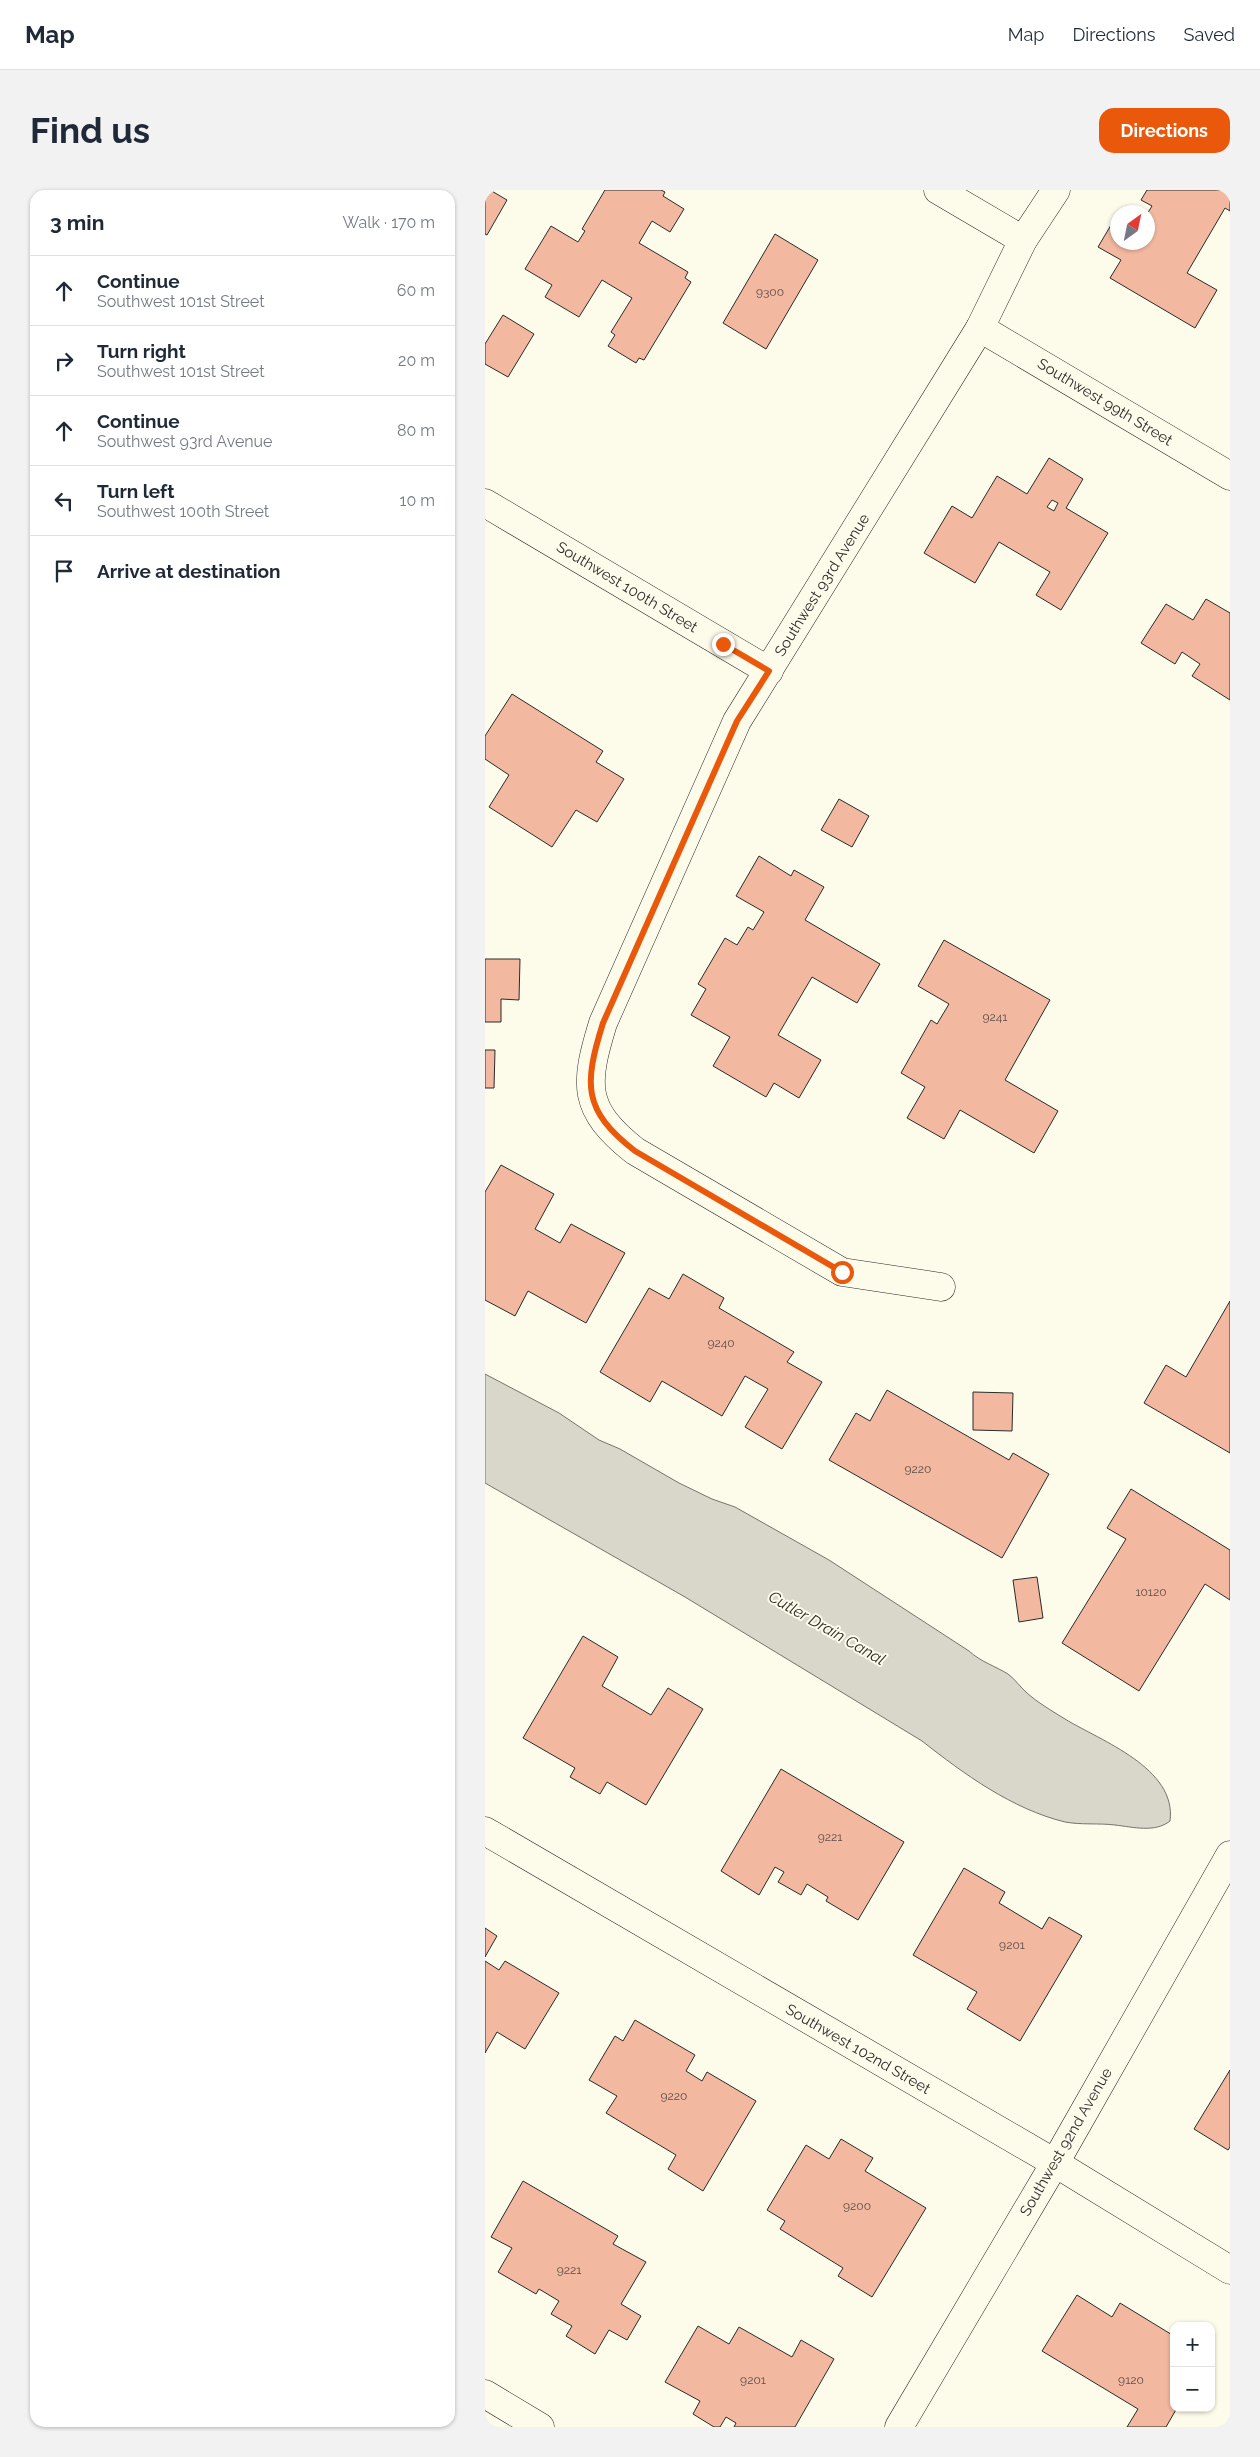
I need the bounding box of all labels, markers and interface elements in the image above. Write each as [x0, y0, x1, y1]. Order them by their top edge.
text: Map [25, 20, 75, 49]
text: Map [1008, 24, 1044, 45]
text: Directions [1072, 24, 1156, 45]
text: Saved [1184, 24, 1235, 45]
button: Directions [1099, 108, 1230, 153]
text: Find us [30, 110, 150, 151]
north arrow [1110, 205, 1155, 250]
text: 3 min [50, 210, 104, 235]
text: Walk · 170 m [343, 213, 435, 232]
text: Continue [97, 270, 180, 292]
icon: ahead [50, 277, 78, 305]
text: 60 m [397, 281, 435, 300]
house number: 9300 [756, 285, 784, 299]
text: Southwest 101st Street [97, 292, 265, 311]
text: Turn right [97, 340, 186, 362]
icon: right [50, 347, 78, 375]
text: 20 m [398, 351, 435, 370]
street label: Southwest 99th Street [1034, 355, 1176, 449]
text: Southwest 101st Street [97, 362, 265, 381]
text: Continue [97, 410, 180, 432]
icon: ahead [50, 417, 78, 445]
text: 80 m [397, 421, 435, 440]
text: Southwest 93rd Avenue [97, 432, 273, 451]
text: Turn left [97, 480, 174, 502]
icon: left [50, 487, 78, 515]
text: 10 m [400, 491, 435, 510]
text: Southwest 100th Street [97, 502, 269, 521]
street label: Southwest 93rd Avenue [771, 510, 873, 660]
street label: Southwest 100th Street [553, 538, 701, 636]
icon: arrive [50, 557, 78, 585]
text: Arrive at destination [97, 560, 281, 582]
route end [712, 633, 735, 656]
house number: 9241 [983, 1010, 1007, 1024]
route start [831, 1261, 854, 1284]
house number: 9240 [707, 1336, 735, 1350]
house number: 9220 [905, 1462, 931, 1476]
house number: 10120 [1135, 1585, 1167, 1599]
water label: Cutler Drain Canal [765, 1587, 889, 1669]
house number: 9221 [818, 1830, 842, 1844]
house number: 9201 [999, 1938, 1025, 1952]
street label: Southwest 102nd Street [782, 2000, 934, 2098]
street label: Southwest 92nd Avenue [1016, 2065, 1116, 2219]
house number: 9220 [661, 2089, 687, 2103]
house number: 9200 [843, 2199, 871, 2213]
house number: 9221 [557, 2263, 581, 2277]
map controls [1170, 2322, 1215, 2412]
button: + [1170, 2322, 1215, 2367]
button: − [1170, 2367, 1215, 2412]
house number: 9201 [740, 2373, 766, 2387]
house number: 9120 [1118, 2373, 1144, 2387]

